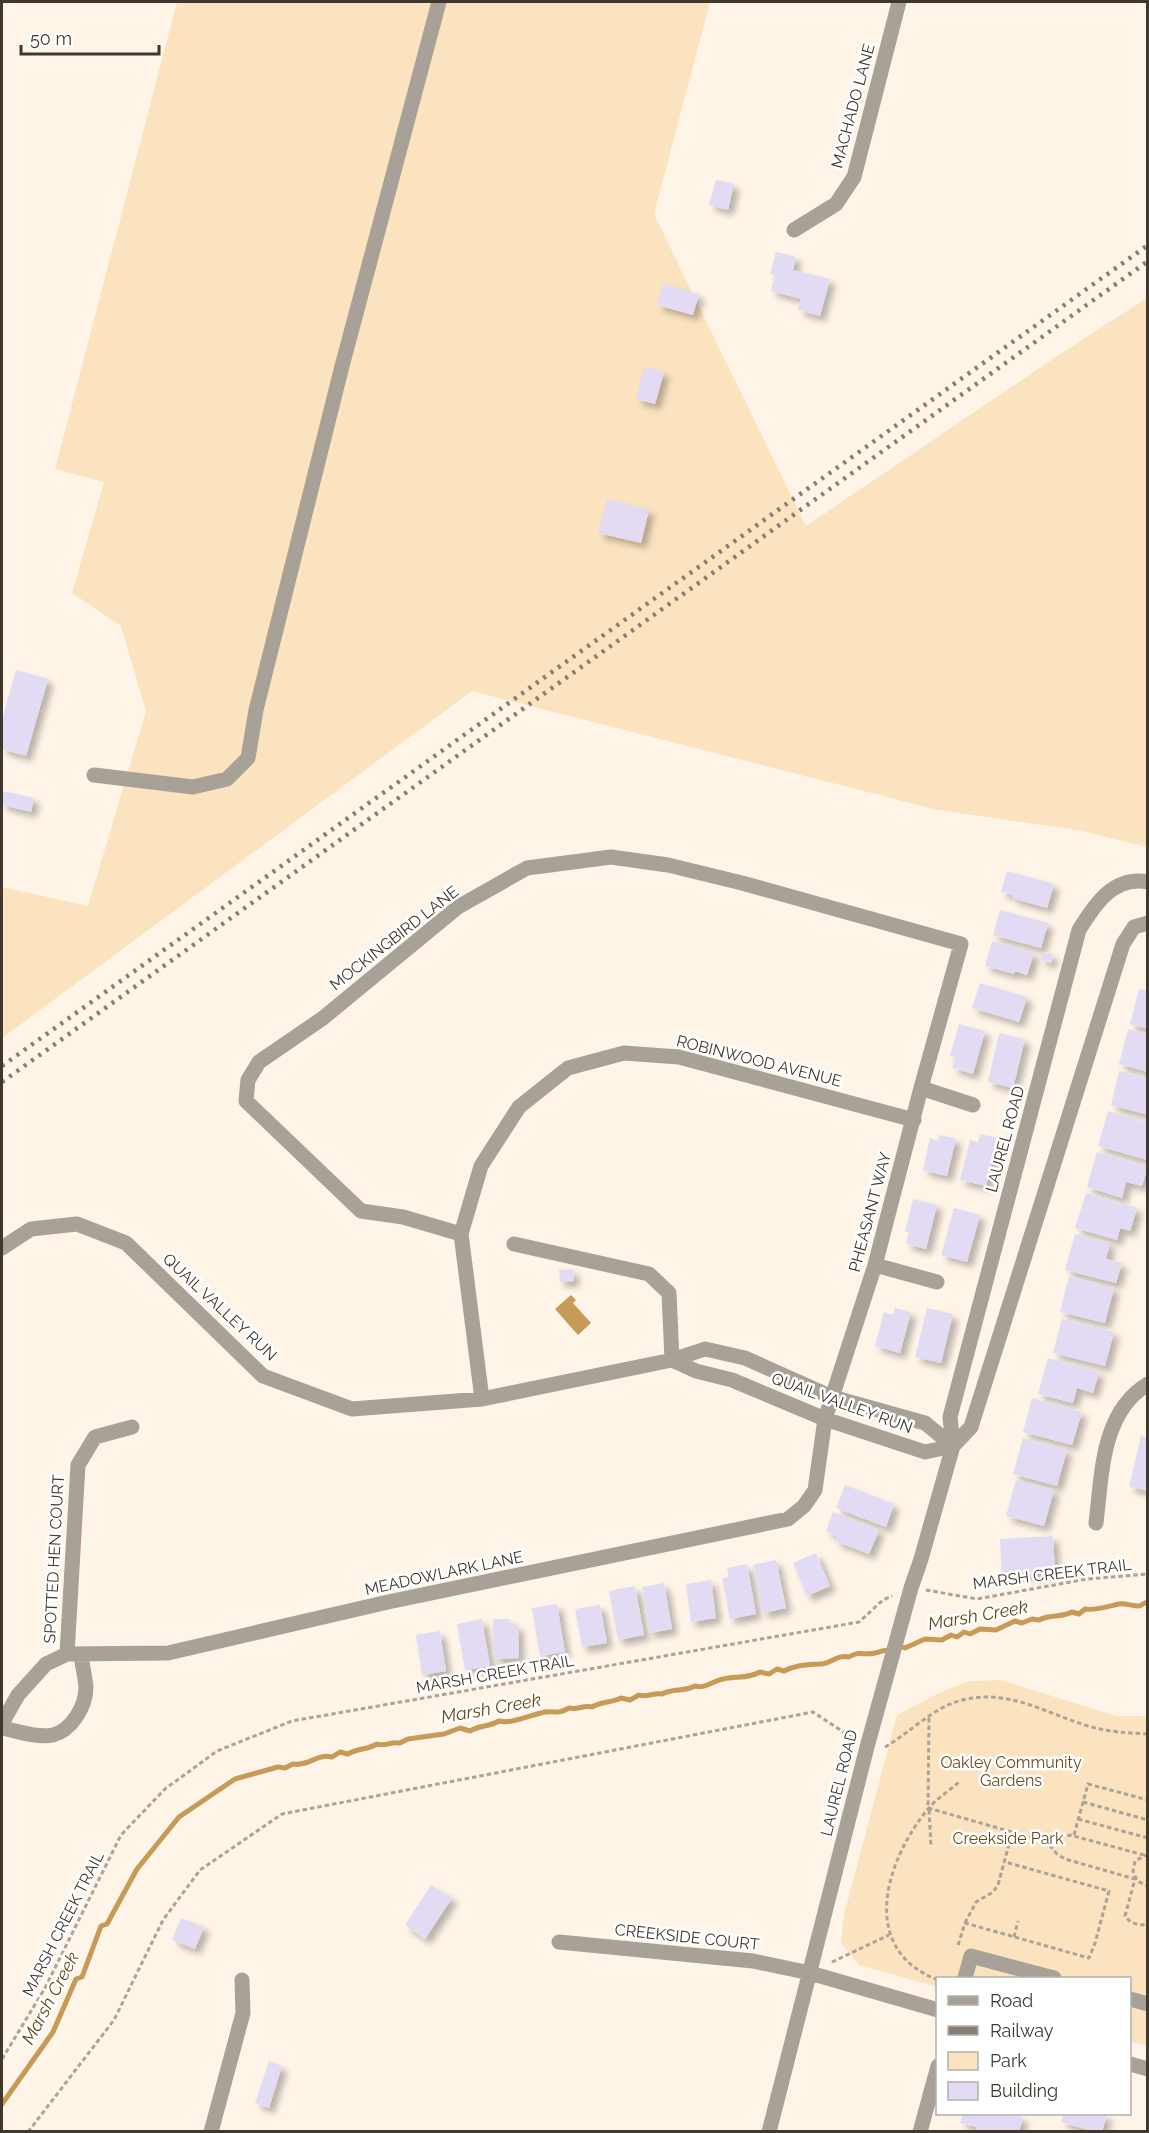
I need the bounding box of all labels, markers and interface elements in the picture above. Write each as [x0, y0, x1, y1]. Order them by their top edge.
scale bar [21, 18, 159, 56]
text: 50 m [30, 28, 72, 49]
street label: MACHADO LANE [827, 42, 879, 170]
street label: MOCKINGBIRD LANE [326, 882, 462, 994]
street label: ROBINWOOD AVENUE [674, 1031, 844, 1091]
street label: LAUREL ROAD [982, 1084, 1028, 1194]
street label: PHEASANT WAY [845, 1149, 895, 1274]
street label: QUAIL VALLEY RUN [159, 1249, 281, 1365]
street label: QUAIL VALLEY RUN [769, 1369, 915, 1437]
street label: SPOTTED HEN COURT [40, 1474, 68, 1644]
street label: MEADOWLARK LANE [363, 1547, 525, 1599]
street label: MARSH CREEK TRAIL [972, 1555, 1133, 1593]
water label: Marsh Creek [926, 1596, 1030, 1634]
street label: MARSH CREEK TRAIL [415, 1651, 576, 1697]
water label: Marsh Creek [439, 1689, 543, 1727]
street label: LAUREL ROAD [817, 1728, 861, 1838]
park label: Oakley Community Gardens [940, 1753, 1082, 1790]
park label: Creekside Park [953, 1829, 1064, 1848]
street label: MARSH CREEK TRAIL [18, 1848, 108, 2000]
street label: CREEKSIDE COURT [614, 1920, 760, 1954]
water label: Marsh Creek [17, 1948, 83, 2048]
legend [936, 1977, 1131, 2115]
text: Road [990, 1990, 1033, 2011]
text: Railway [990, 2020, 1054, 2041]
text: Park [990, 2050, 1027, 2071]
text: Building [990, 2080, 1058, 2101]

